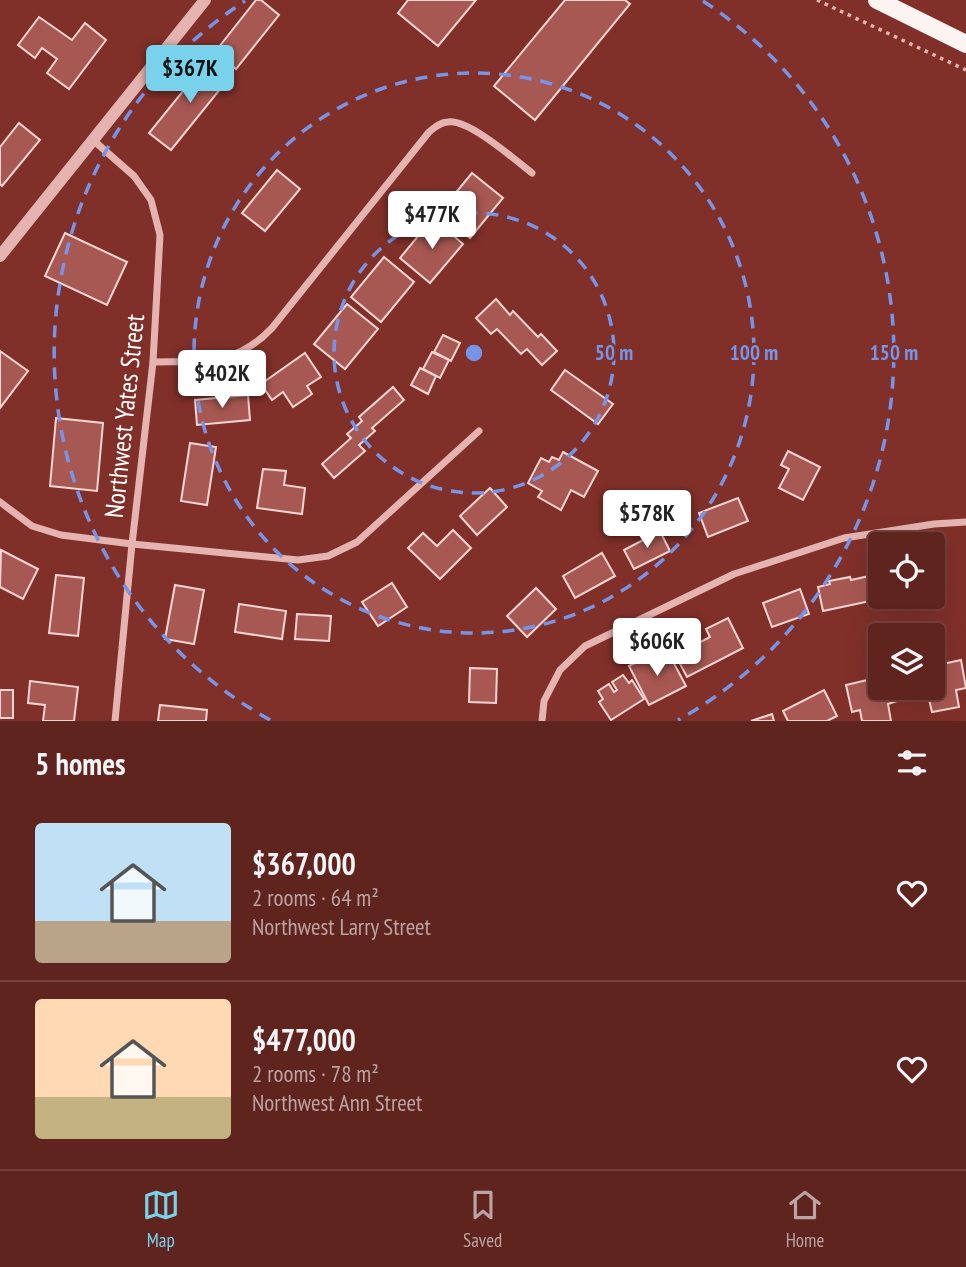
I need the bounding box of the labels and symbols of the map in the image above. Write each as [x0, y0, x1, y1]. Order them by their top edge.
pin: $367K [141, 46, 239, 105]
pin: $477K [383, 191, 481, 251]
street label: Northwest Yates Street [97, 312, 151, 520]
text: 50 m [595, 339, 633, 366]
text: 100 m [730, 339, 778, 366]
text: 150 m [870, 339, 918, 366]
centre of rings [462, 341, 486, 365]
pin: $402K [173, 350, 271, 410]
pin: $578K [598, 490, 696, 550]
pin: $606K [608, 618, 706, 678]

